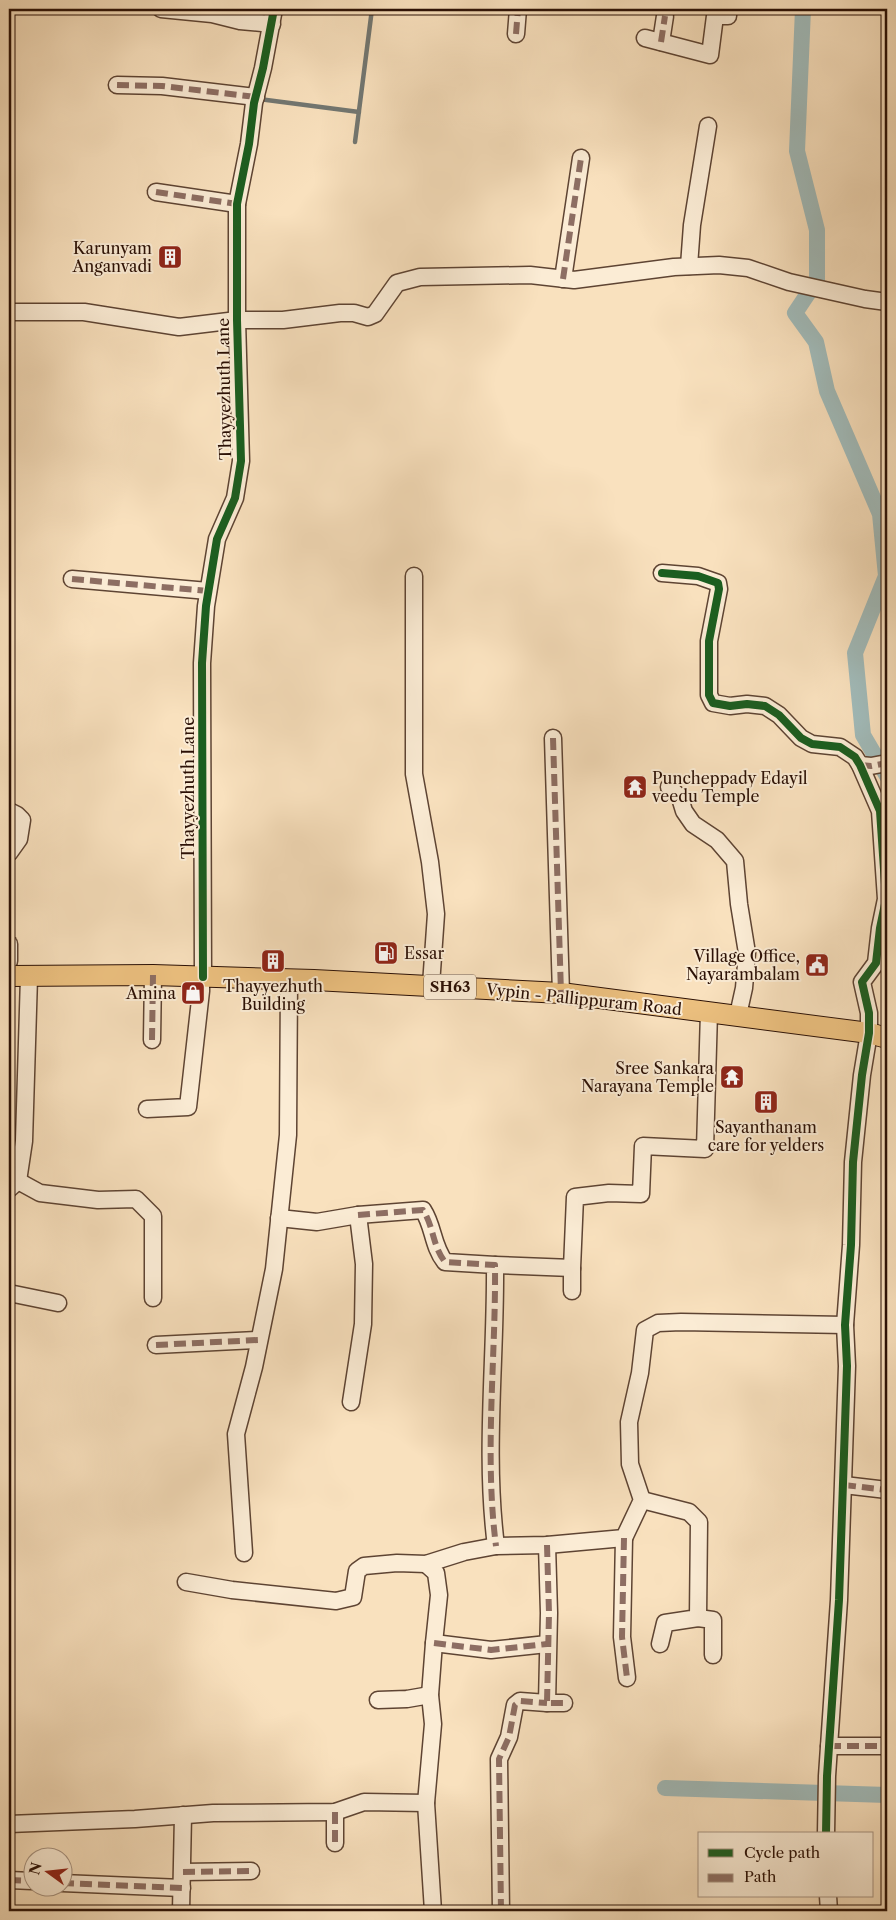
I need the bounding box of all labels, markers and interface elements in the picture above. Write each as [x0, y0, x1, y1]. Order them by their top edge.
place label: Karunyam Anganvadi [71, 238, 152, 276]
building icon: Karunyam Anganvadi [157, 244, 183, 270]
street label: Thayyezhuth Lane [213, 318, 235, 460]
street label: Thayyezhuth Lane [178, 717, 198, 859]
place label: Puncheppady Edayil veedu Temple [651, 768, 808, 806]
temple icon: Puncheppady Edayil veedu Temple [622, 774, 648, 800]
fuel station icon: Essar [373, 940, 399, 966]
place label: Essar [404, 943, 444, 963]
place label: Village Office, Nayarambalam [686, 946, 800, 984]
building icon: Thayyezhuth Building [260, 948, 286, 974]
public building icon: Village Office, Nayarambalam [804, 952, 830, 978]
road number: SH63 [424, 974, 476, 1000]
place label: Thayyezhuth Building [223, 976, 323, 1014]
street label: Vypin - Pallippuram Road [484, 979, 683, 1019]
shop icon: Amina [180, 980, 206, 1006]
place label: Amina [125, 983, 177, 1003]
place label: Sree Sankara Narayana Temple [581, 1058, 715, 1096]
temple icon: Sree Sankara Narayana Temple [719, 1064, 745, 1090]
building icon: Sayanthanam care for yelders [753, 1089, 779, 1115]
place label: Sayanthanam care for yelders [708, 1117, 824, 1155]
legend [698, 1832, 874, 1898]
text: Cycle path [744, 1843, 821, 1862]
north arrow [22, 1848, 72, 1898]
text: N [25, 1860, 46, 1877]
text: Path [744, 1867, 777, 1886]

